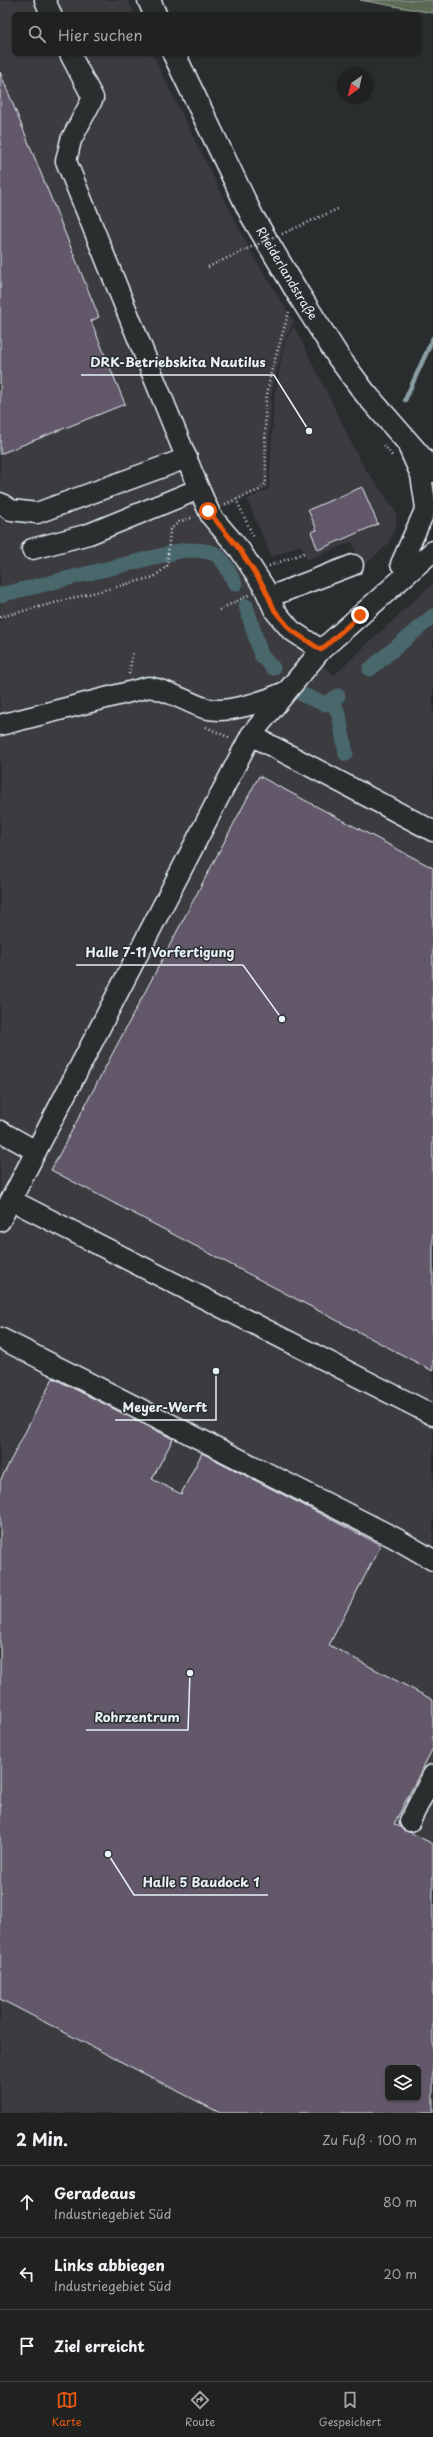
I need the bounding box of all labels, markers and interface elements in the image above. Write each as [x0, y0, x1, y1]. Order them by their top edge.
search box [12, 12, 421, 56]
icon: search [26, 23, 48, 45]
text: Hier suchen [58, 23, 143, 46]
north arrow [337, 68, 373, 104]
street label: Rheiderlandstraße [252, 223, 323, 323]
callout: DRK-Betriebskita Nautilus [81, 350, 274, 375]
text: DRK-Betriebskita Nautilus [90, 352, 266, 371]
route start [199, 502, 217, 520]
route end [351, 606, 369, 624]
callout: Halle 7-11 Vorfertigung [76, 940, 243, 965]
text: Halle 7-11 Vorfertigung [86, 942, 234, 961]
callout: Meyer-Werft [115, 1395, 216, 1420]
text: Meyer-Werft [122, 1397, 208, 1416]
callout: Rohrzentrum [86, 1705, 188, 1730]
text: Rohrzentrum [94, 1707, 180, 1726]
callout: Halle 5 Baudock 1 [134, 1870, 268, 1895]
text: Halle 5 Baudock 1 [143, 1872, 259, 1891]
map controls [385, 2065, 421, 2101]
button: layers [385, 2065, 421, 2101]
text: 2 Min. [16, 2126, 68, 2152]
text: Zu Fuß · 100 m [322, 2130, 417, 2149]
text: Geradeaus [54, 2181, 136, 2204]
icon: ahead [16, 2191, 38, 2213]
text: 80 m [383, 2192, 417, 2211]
text: Industriegebiet Süd [54, 2204, 171, 2223]
text: Links abbiegen [54, 2253, 165, 2276]
icon: left [16, 2263, 38, 2285]
text: 20 m [383, 2264, 417, 2283]
text: Industriegebiet Süd [54, 2276, 171, 2295]
text: Ziel erreicht [54, 2334, 145, 2357]
icon: arrive [16, 2335, 38, 2357]
tab: Karte [52, 2389, 82, 2430]
tab: Route [185, 2389, 215, 2430]
tab: Gespeichert [319, 2389, 381, 2430]

